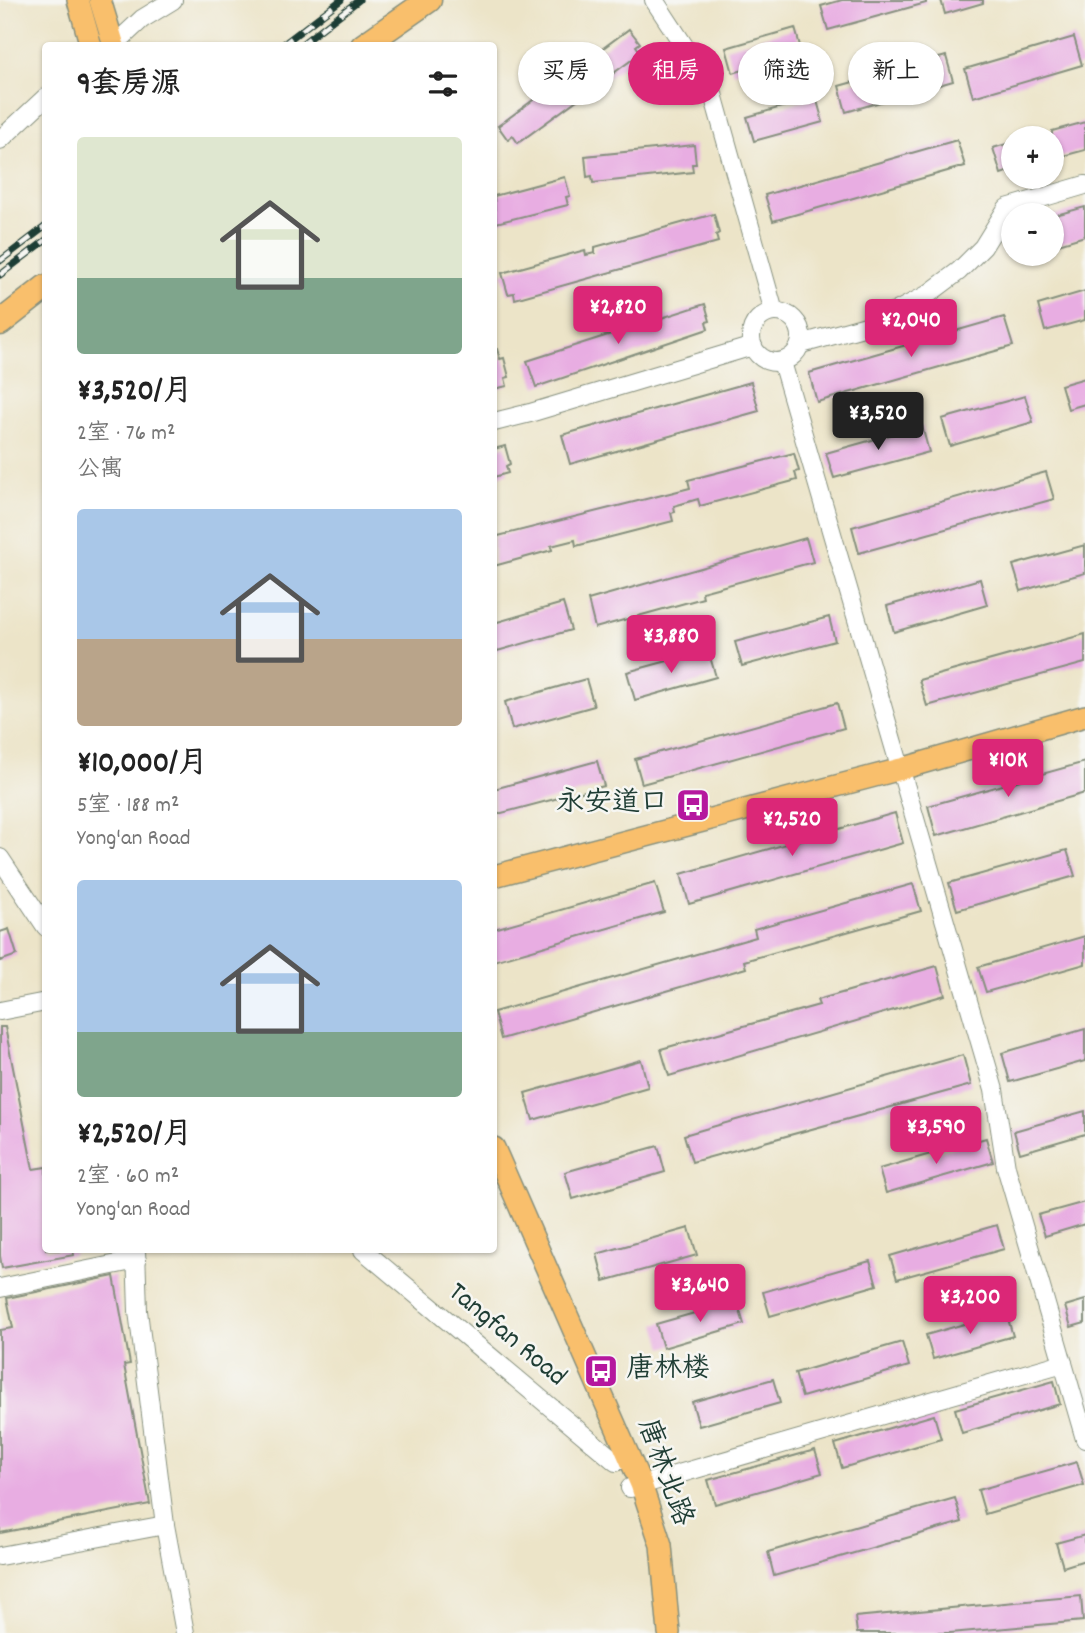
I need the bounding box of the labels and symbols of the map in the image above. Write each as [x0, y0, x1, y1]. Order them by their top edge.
pin: ¥2,820 [561, 286, 675, 346]
pin: ¥2,040 [854, 300, 968, 359]
pin: ¥3,520 [821, 392, 935, 452]
pin: ¥3,880 [614, 616, 728, 675]
pin: ¥10K [967, 740, 1049, 799]
place label: 永安道口 [556, 785, 668, 825]
bus stop icon: 永安道口 [674, 786, 712, 824]
pin: ¥2,520 [735, 798, 849, 858]
pin: ¥3,590 [879, 1106, 993, 1166]
pin: ¥3,640 [643, 1264, 757, 1324]
street label: Tangfan Road [438, 1274, 574, 1398]
pin: ¥3,200 [913, 1276, 1027, 1336]
place label: 唐林楼 [626, 1351, 710, 1391]
bus stop icon: 唐林楼 [582, 1352, 620, 1390]
street label: 唐林北路 [625, 1414, 701, 1532]

